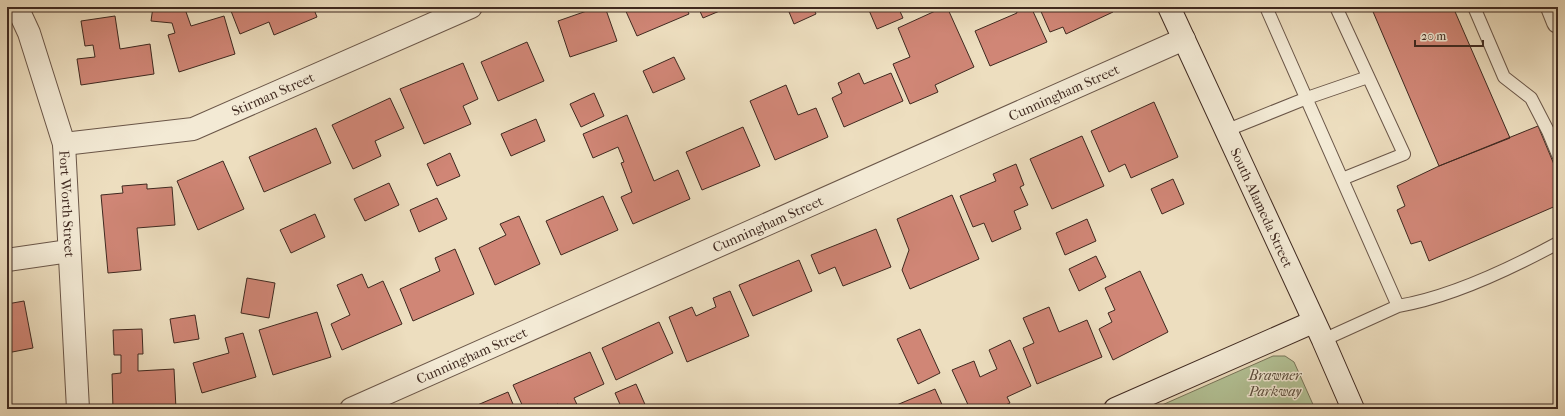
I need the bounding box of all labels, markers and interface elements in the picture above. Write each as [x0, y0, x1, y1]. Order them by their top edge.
scale bar [1415, 22, 1483, 48]
text: 20 m [1421, 29, 1446, 43]
street label: Cunningham Street [1006, 61, 1122, 125]
street label: Stirman Street [229, 69, 317, 120]
street label: South Alameda Street [1226, 145, 1296, 270]
street label: Fort Worth Street [55, 150, 78, 258]
street label: Cunningham Street [710, 192, 826, 256]
street label: Cunningham Street [414, 324, 530, 388]
park label: Brawner Parkway [1248, 367, 1303, 400]

